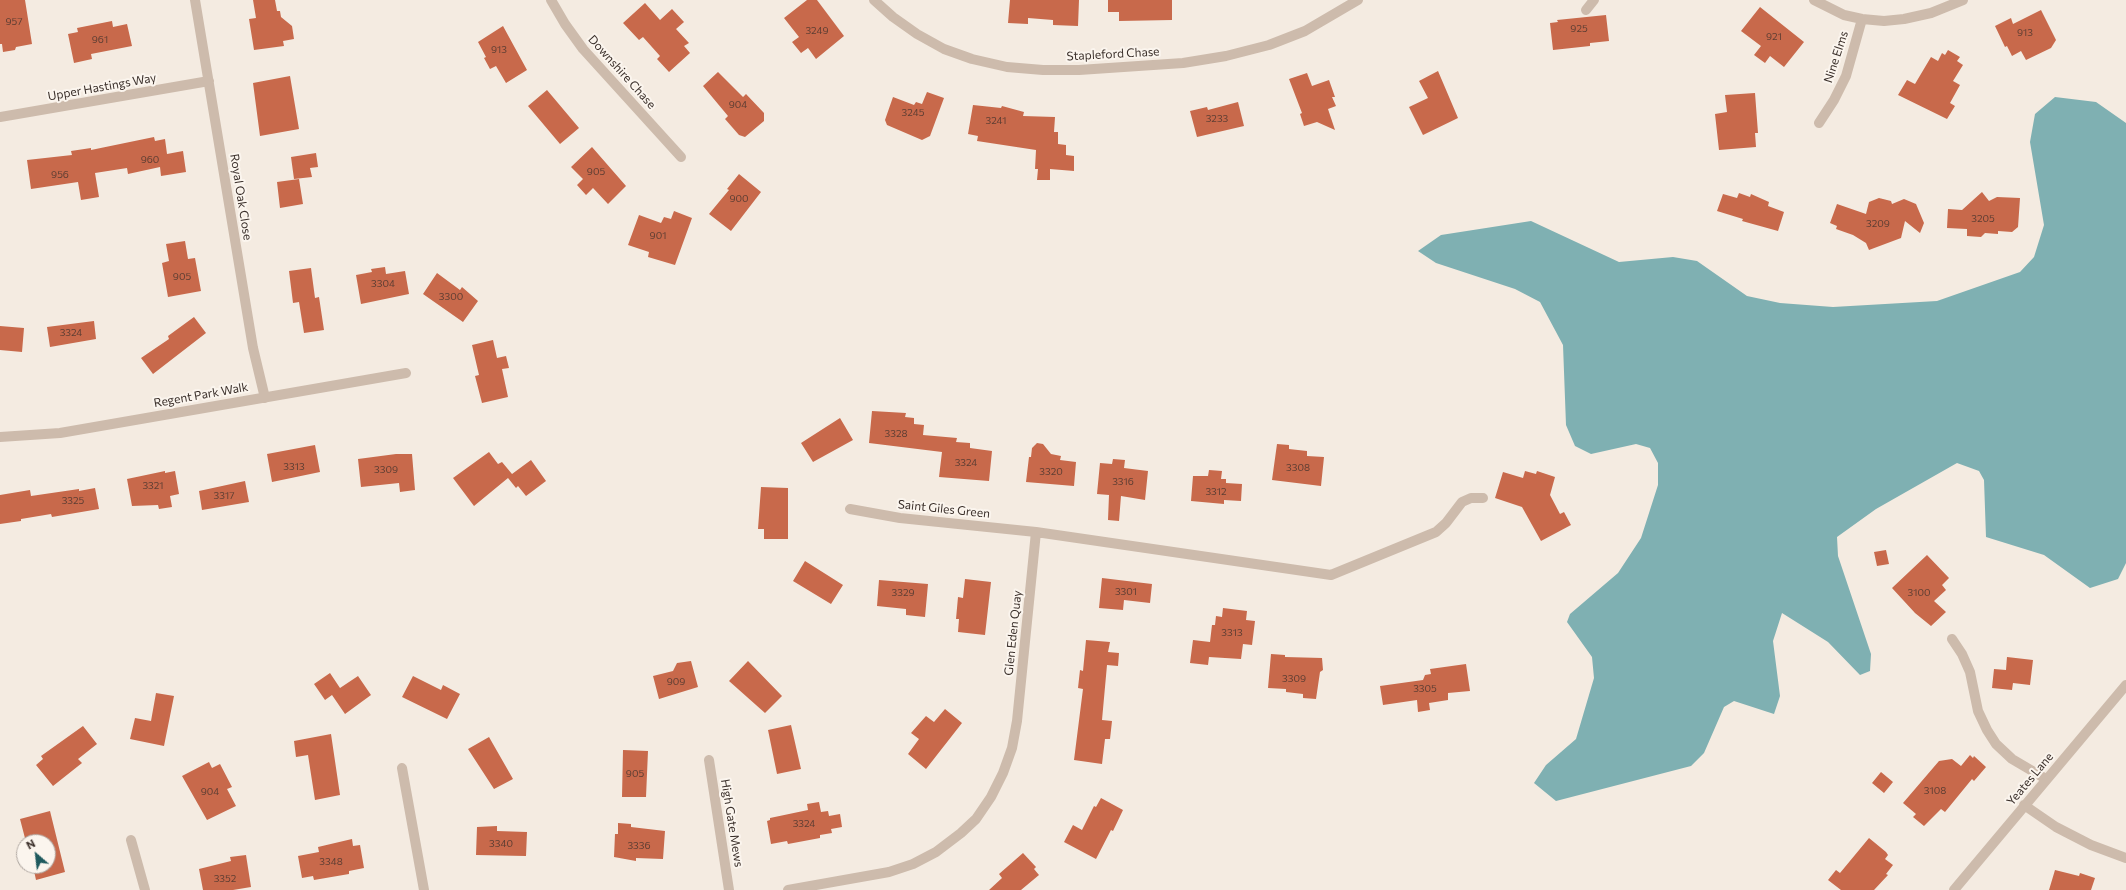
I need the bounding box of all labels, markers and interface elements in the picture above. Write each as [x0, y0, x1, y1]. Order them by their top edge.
house number: 957 [5, 16, 23, 28]
house number: 925 [1570, 23, 1588, 35]
house number: 3249 [805, 25, 829, 37]
house number: 913 [2017, 27, 2033, 39]
street label: Nine Elms [1821, 29, 1851, 85]
house number: 921 [1766, 31, 1782, 43]
street label: Downshire Chase [585, 32, 659, 112]
house number: 961 [92, 34, 108, 46]
house number: 913 [491, 44, 507, 56]
street label: Stapleford Chase [1066, 44, 1160, 64]
street label: Upper Hastings Way [46, 70, 158, 104]
house number: 904 [729, 99, 747, 111]
house number: 3245 [902, 107, 924, 119]
house number: 3233 [1206, 113, 1228, 125]
house number: 3241 [985, 115, 1007, 127]
street label: Royal Oak Close [227, 153, 255, 241]
house number: 960 [141, 154, 159, 166]
house number: 905 [587, 166, 605, 178]
house number: 956 [51, 169, 69, 181]
house number: 900 [729, 193, 749, 205]
house number: 3205 [1971, 213, 1995, 225]
house number: 3209 [1866, 218, 1890, 230]
house number: 901 [650, 230, 666, 242]
house number: 905 [173, 271, 191, 283]
house number: 3304 [371, 278, 395, 290]
house number: 3300 [439, 291, 463, 303]
house number: 3324 [60, 327, 82, 339]
street label: Regent Park Walk [153, 380, 249, 410]
house number: 3328 [885, 428, 907, 440]
house number: 3324 [955, 457, 977, 469]
house number: 3313 [283, 461, 305, 473]
house number: 3308 [1286, 462, 1310, 474]
house number: 3309 [374, 464, 398, 476]
house number: 3320 [1039, 466, 1063, 478]
house number: 3316 [1112, 476, 1134, 488]
house number: 3321 [142, 480, 164, 492]
house number: 3312 [1205, 486, 1227, 498]
house number: 3317 [214, 490, 234, 502]
house number: 3325 [62, 495, 84, 507]
street label: Saint Giles Green [897, 497, 991, 521]
house number: 3301 [1115, 586, 1137, 598]
house number: 3329 [892, 587, 914, 599]
house number: 3100 [1907, 587, 1931, 599]
street label: Glen Eden Quay [1001, 590, 1025, 676]
house number: 3313 [1221, 627, 1243, 639]
house number: 3309 [1282, 673, 1306, 685]
house number: 909 [667, 676, 685, 688]
house number: 3305 [1413, 683, 1437, 695]
street label: Yeates Lane [2004, 750, 2056, 808]
house number: 905 [626, 768, 644, 780]
street label: High Gate Mews [718, 778, 746, 868]
house number: 3108 [1924, 785, 1946, 797]
house number: 904 [201, 786, 219, 798]
house number: 3324 [793, 818, 815, 830]
north arrow [16, 834, 56, 874]
text: N [24, 836, 37, 852]
house number: 3340 [489, 838, 513, 850]
house number: 3336 [627, 840, 651, 852]
house number: 3348 [319, 856, 343, 868]
house number: 3352 [214, 873, 236, 885]

